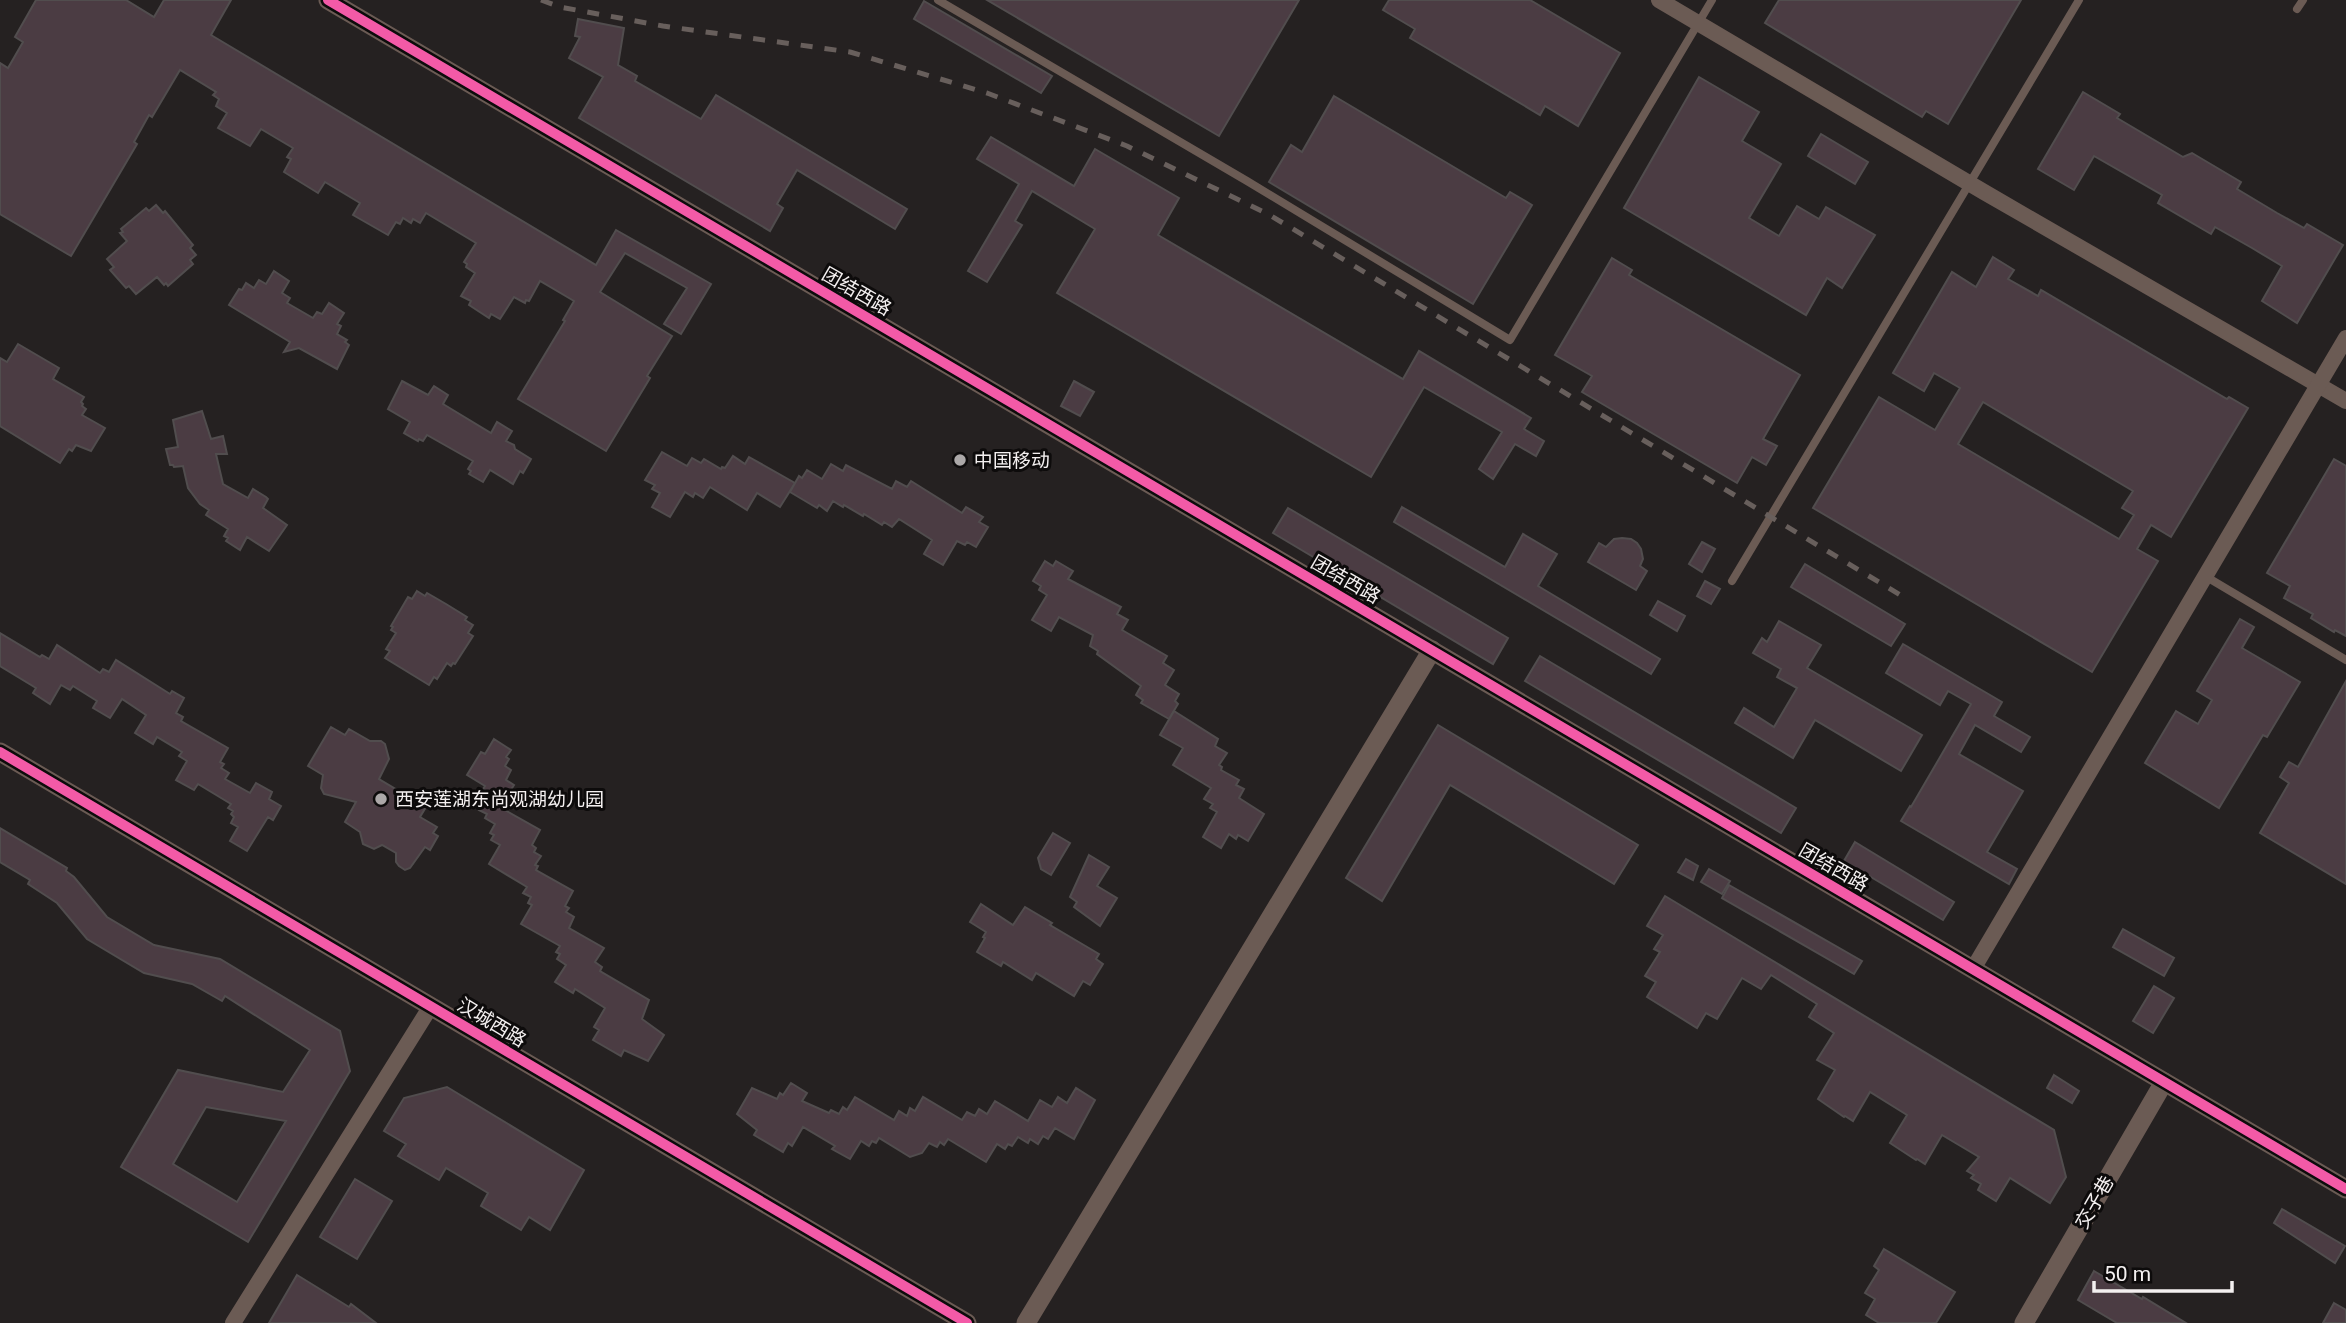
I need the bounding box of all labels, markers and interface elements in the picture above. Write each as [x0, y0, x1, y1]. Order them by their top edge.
street label: 团结西路 [818, 262, 895, 320]
place label: 中国移动 [974, 449, 1050, 472]
marker: 中国移动 [952, 452, 968, 468]
street label: 团结西路 [1307, 550, 1384, 608]
place label: 西安莲湖东尚观湖幼儿园 [395, 788, 604, 811]
marker: 西安莲湖东尚观湖幼儿园 [373, 791, 389, 807]
street label: 团结西路 [1795, 838, 1872, 896]
street label: 汉城西路 [453, 993, 530, 1052]
street label: 交子巷 [2070, 1172, 2119, 1233]
scale bar [2094, 1250, 2232, 1294]
text: 50 m [2104, 1262, 2151, 1286]

